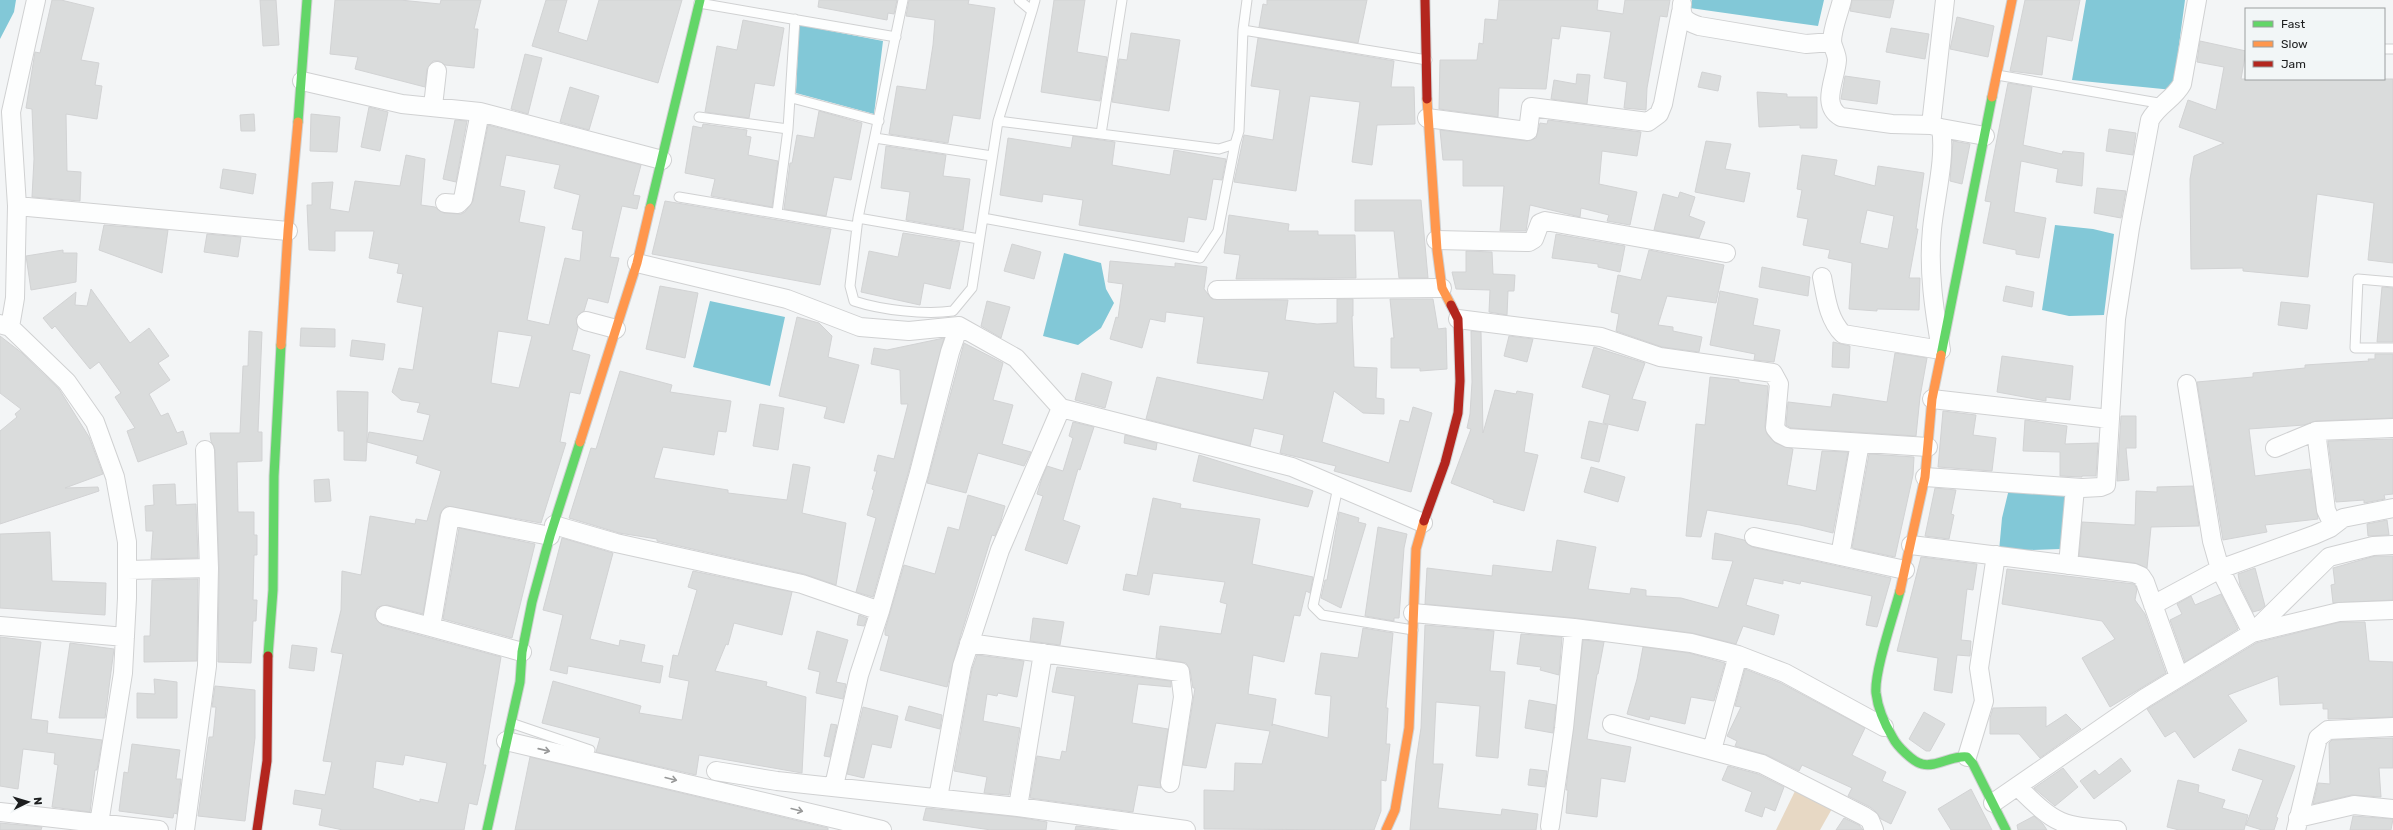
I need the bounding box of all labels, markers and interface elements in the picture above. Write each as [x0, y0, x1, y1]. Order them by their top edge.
legend [2245, 8, 2385, 80]
text: Fast [2281, 17, 2305, 31]
text: Slow [2281, 37, 2308, 51]
text: Jam [2281, 57, 2306, 71]
one-way arrow [538, 747, 551, 755]
one-way arrow [664, 776, 677, 784]
north arrow [8, 782, 48, 822]
text: N [31, 797, 44, 806]
one-way arrow [791, 806, 804, 814]

